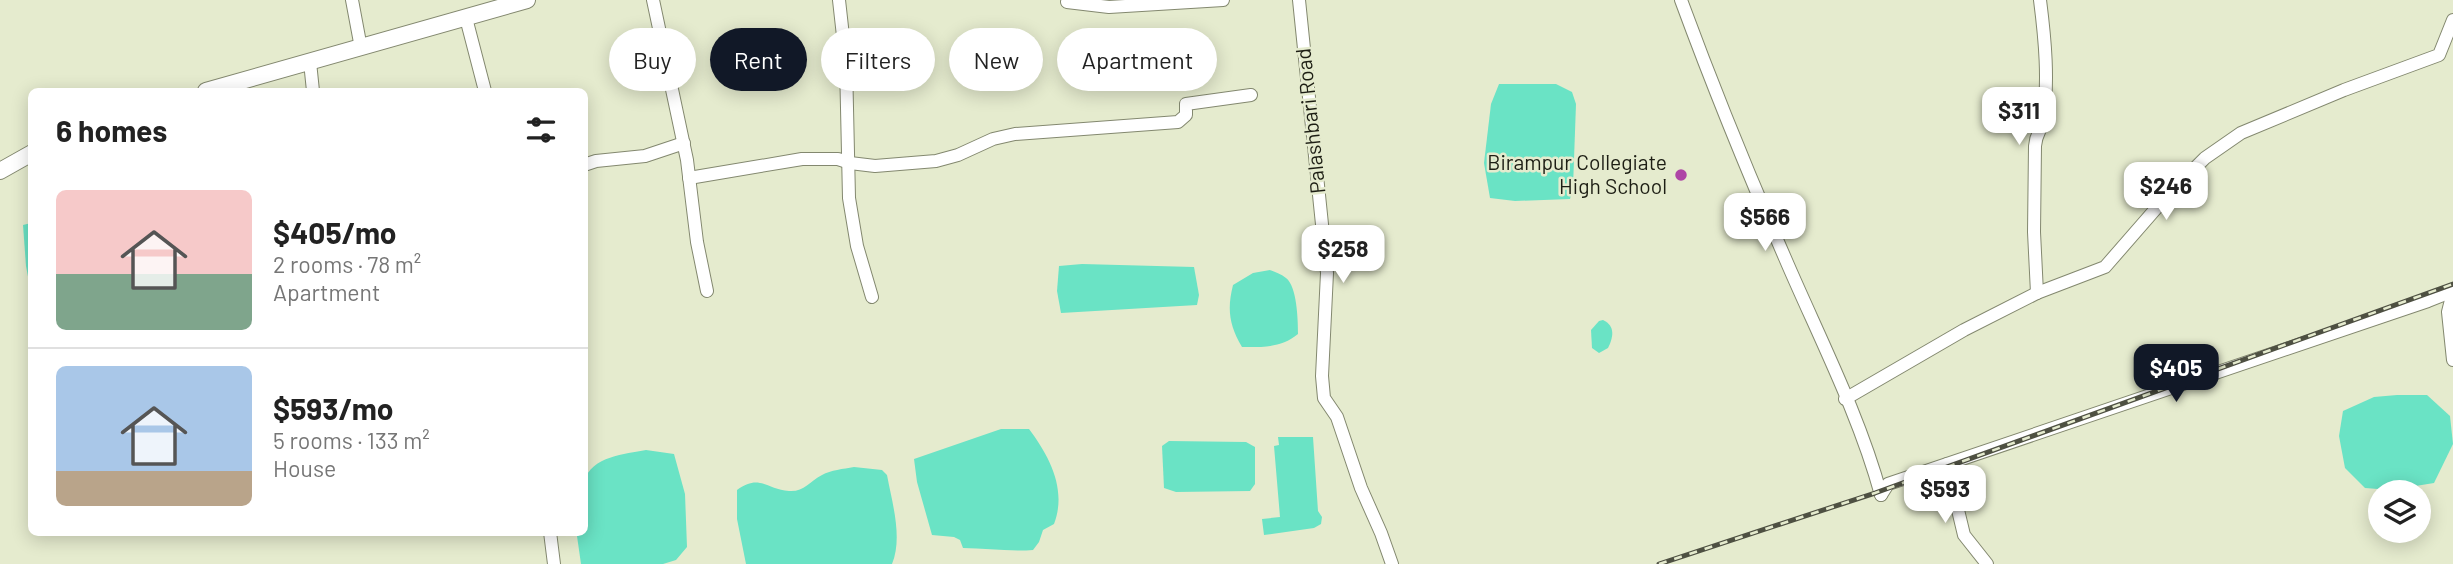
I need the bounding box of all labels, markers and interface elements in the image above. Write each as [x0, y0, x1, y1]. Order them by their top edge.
chip: Buy [609, 28, 696, 91]
chip: Rent [710, 28, 807, 91]
chip: Filters [821, 28, 935, 91]
chip: New [949, 28, 1043, 91]
chip: Apartment [1057, 28, 1217, 91]
street label: Palashbari Road [1289, 47, 1330, 195]
pin: $311 [1978, 88, 2060, 147]
text: $311 [1998, 96, 2040, 124]
icon: filters [522, 111, 560, 149]
text: 6 homes [56, 112, 167, 148]
place label: Birampur Collegiate High School [1487, 149, 1667, 198]
pin: $246 [2125, 162, 2207, 222]
marker: Birampur Collegiate High School [1673, 167, 1689, 183]
text: $246 [2140, 171, 2192, 199]
pin: $566 [1724, 194, 1806, 253]
text: $566 [1740, 202, 1790, 230]
text: $405/mo [273, 214, 397, 250]
icon: home [112, 218, 196, 302]
pin: $258 [1302, 226, 1384, 285]
text: $258 [1318, 234, 1368, 262]
text: 2 rooms · 78 m² [273, 250, 421, 278]
text: Apartment [273, 278, 380, 306]
pin: $405 [2135, 344, 2217, 404]
text: $405 [2150, 353, 2202, 381]
text: $593/mo [273, 390, 393, 426]
icon: home [112, 394, 196, 478]
text: 5 rooms · 133 m² [273, 426, 430, 454]
text: House [273, 454, 336, 482]
pin: $593 [1904, 466, 1986, 525]
text: $593 [1920, 474, 1970, 502]
map controls [2368, 480, 2431, 543]
button: layers [2368, 480, 2431, 543]

